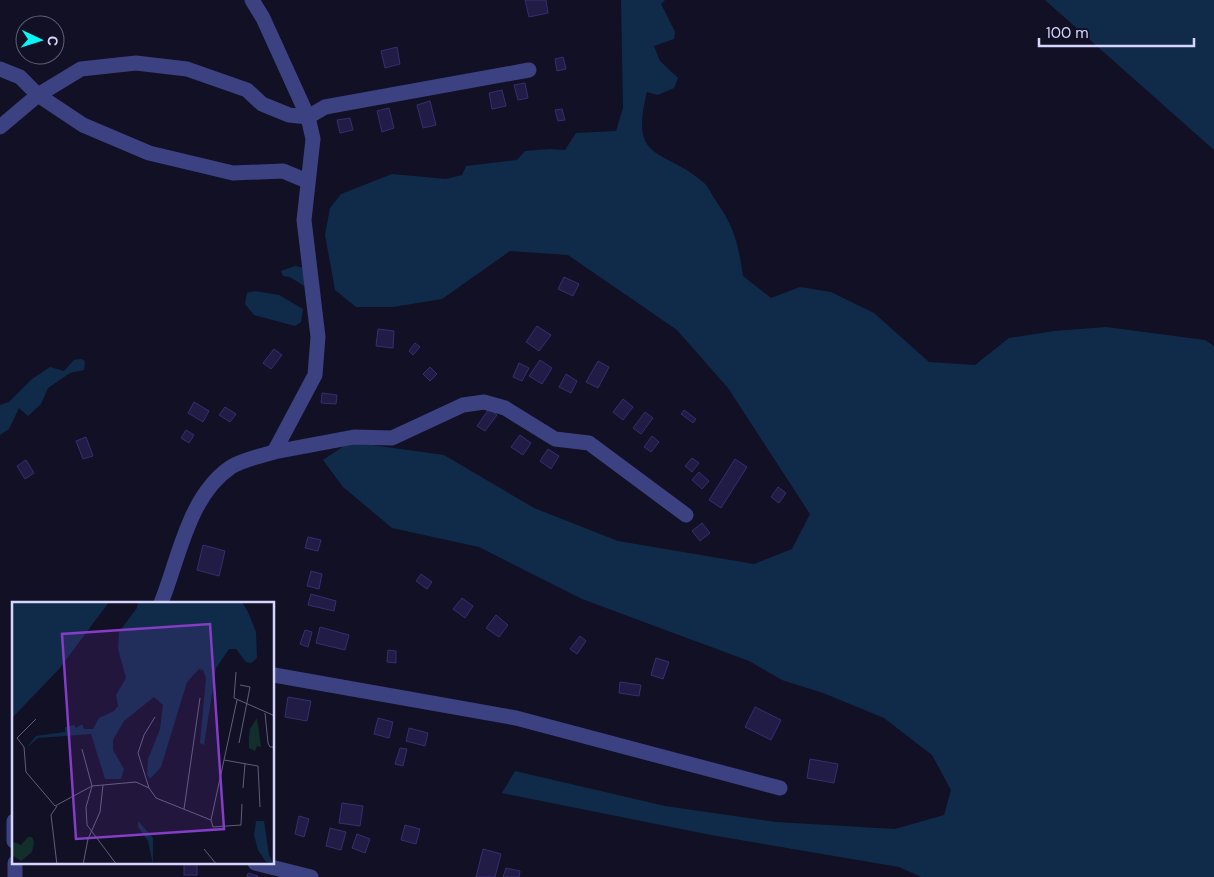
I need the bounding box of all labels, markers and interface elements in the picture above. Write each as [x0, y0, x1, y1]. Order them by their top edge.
north arrow [15, 15, 65, 65]
scale bar [1039, 15, 1194, 47]
text: 100 m [1046, 23, 1089, 43]
text: С [44, 35, 62, 47]
inset map [12, 602, 275, 864]

